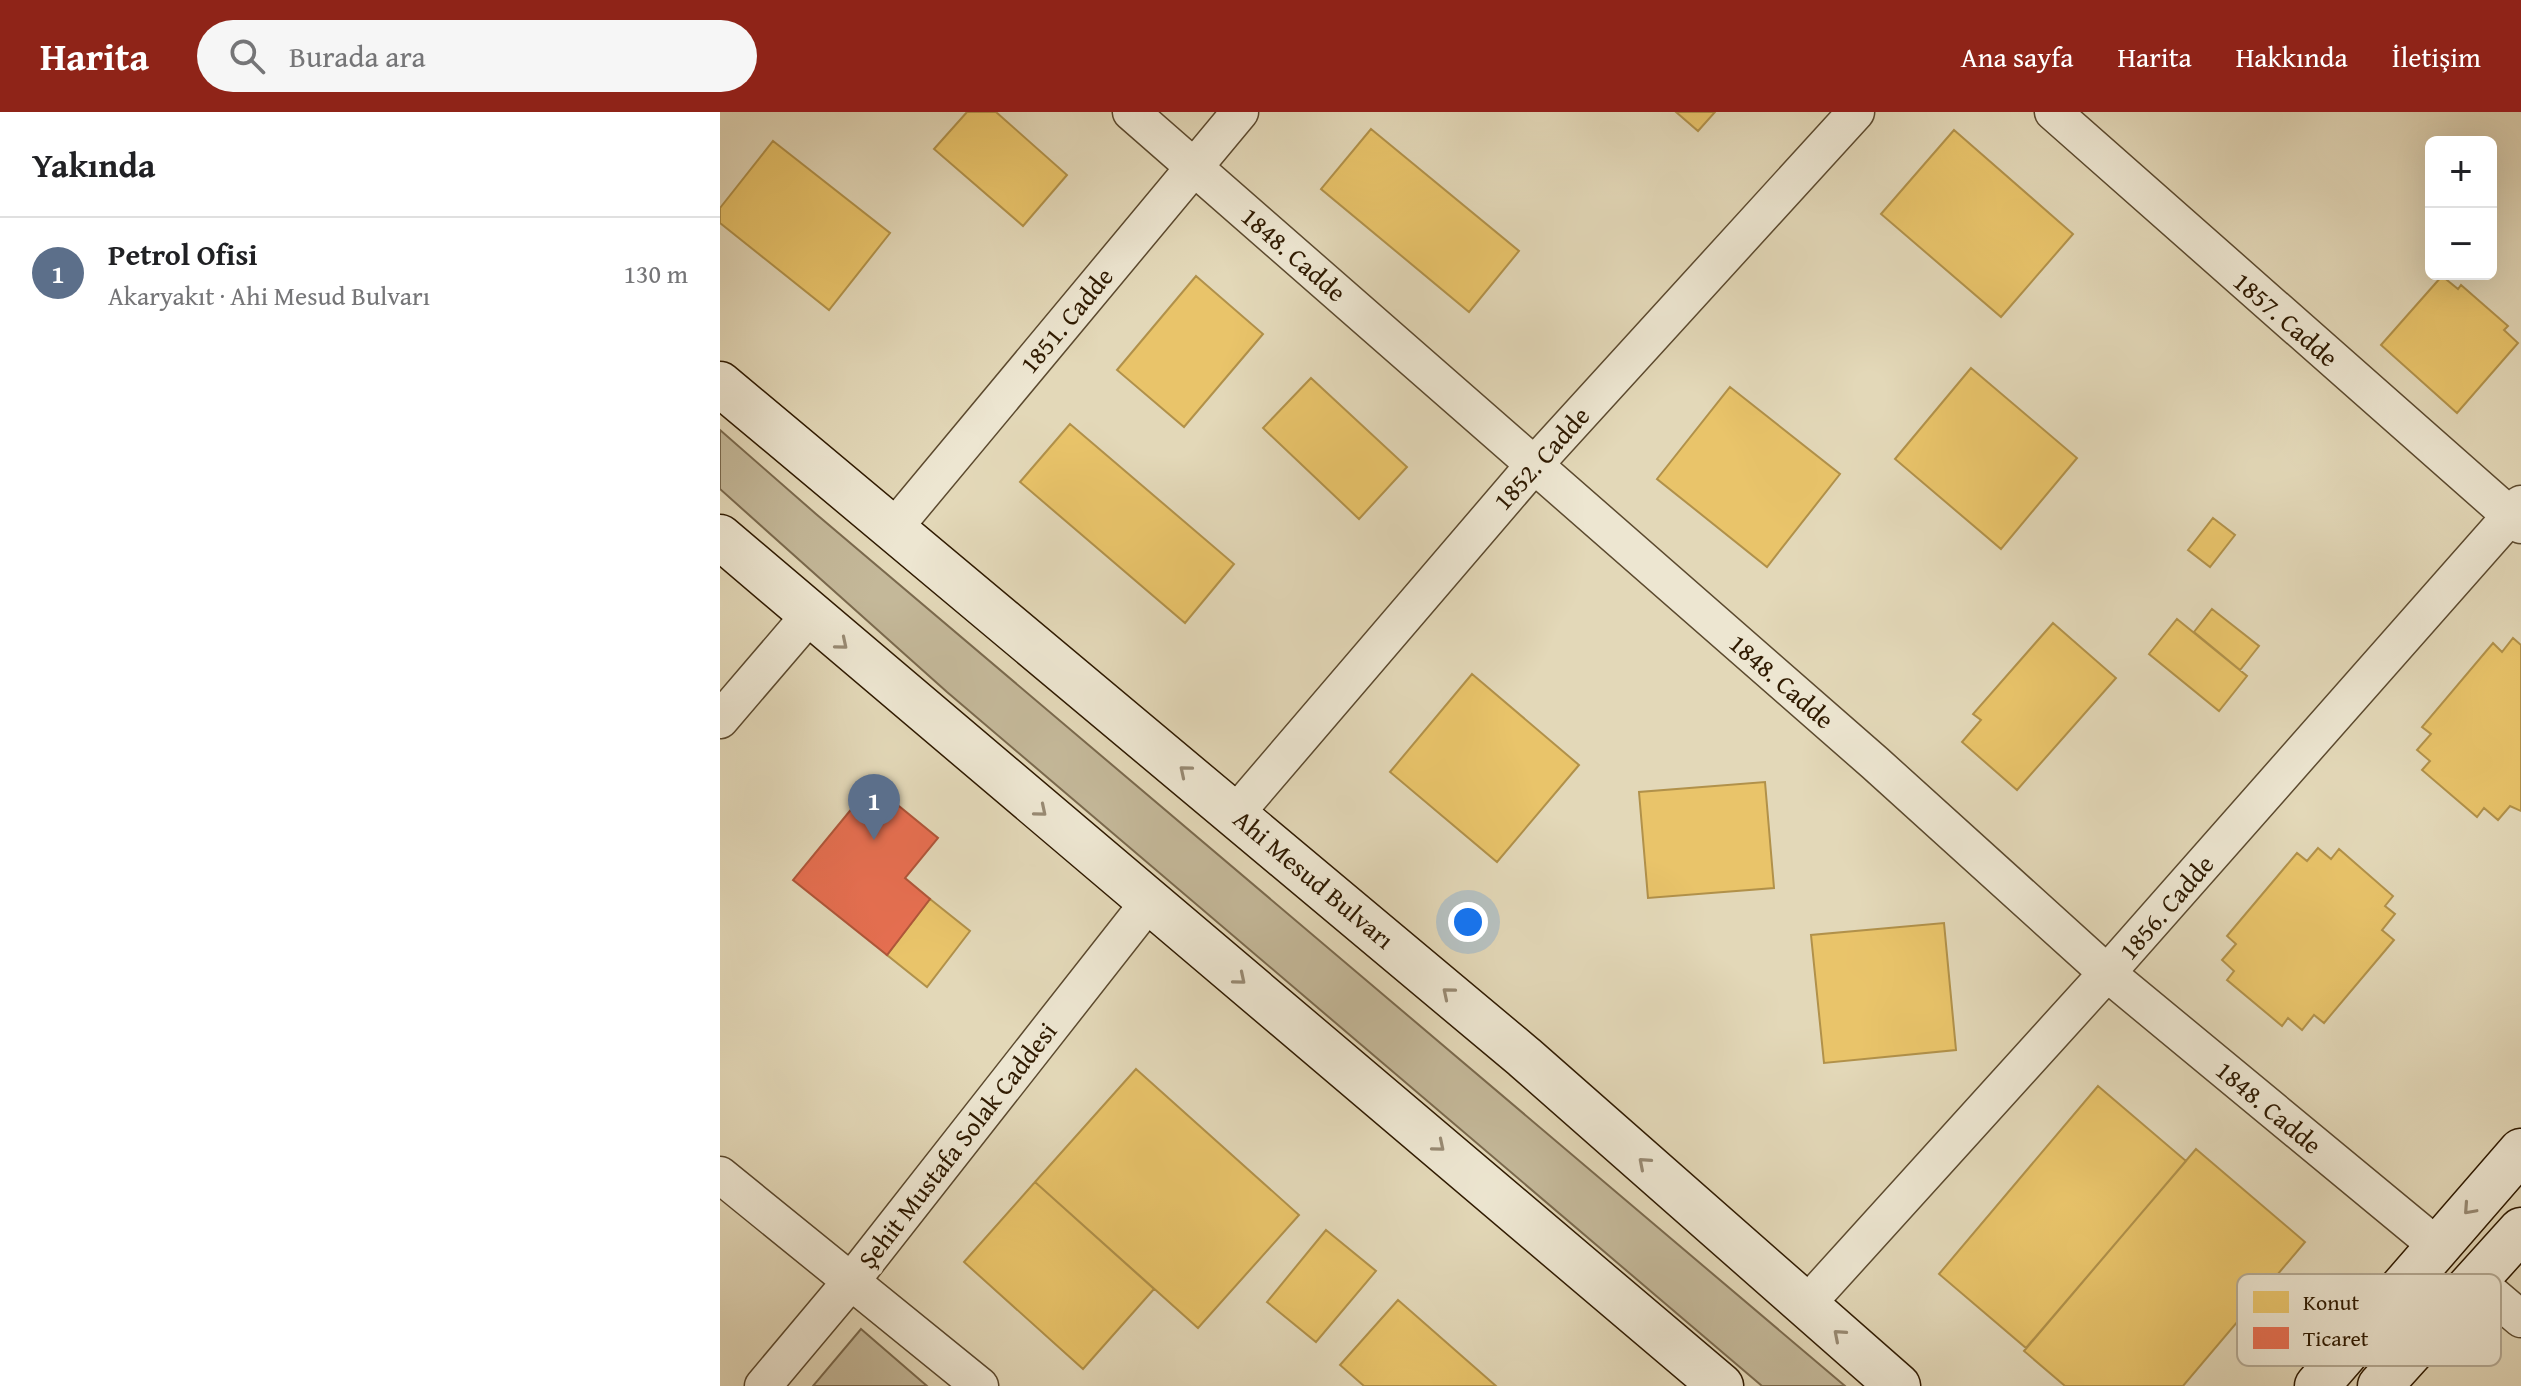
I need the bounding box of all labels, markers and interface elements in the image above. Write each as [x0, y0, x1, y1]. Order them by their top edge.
search box [197, 20, 757, 92]
text: Harita [40, 28, 149, 84]
icon: search [225, 34, 269, 78]
text: Burada ara [289, 34, 426, 78]
text: Ana sayfa [1961, 36, 2073, 77]
text: Harita [2117, 36, 2192, 77]
text: Hakkında [2236, 36, 2348, 77]
text: İletişim [2392, 36, 2481, 77]
map controls [2425, 136, 2497, 280]
button: + [2425, 136, 2497, 208]
text: Yakında [32, 140, 155, 189]
street label: 1848. Cadde [1233, 197, 1355, 311]
button: − [2425, 208, 2497, 280]
text: Petrol Ofisi [108, 232, 258, 276]
text: 1 [51, 254, 65, 293]
text: 130 m [623, 254, 688, 293]
street label: 1851. Cadde [1010, 258, 1122, 382]
street label: 1857. Cadde [2225, 262, 2347, 376]
text: Akaryakıt · Ahi Mesud Bulvarı [108, 276, 430, 315]
street label: 1852. Cadde [1484, 397, 1598, 519]
street label: 1848. Cadde [1721, 624, 1843, 738]
one-way arrow [833, 634, 848, 649]
one-way arrow [1180, 766, 1194, 781]
pin: 1 [848, 774, 900, 840]
street label: Ahi Mesud Bulvarı [1225, 800, 1403, 958]
one-way arrow [1032, 801, 1046, 816]
street label: 1856. Cadde [2109, 846, 2223, 968]
your location [1448, 902, 1488, 942]
one-way arrow [1231, 969, 1245, 984]
one-way arrow [1442, 988, 1457, 1003]
street label: Şehit Mustafa Solak Caddesi [848, 1013, 1066, 1277]
street label: 1848. Cadde [2207, 1051, 2331, 1163]
one-way arrow [1430, 1136, 1444, 1151]
one-way arrow [1639, 1158, 1654, 1173]
one-way arrow [2463, 1200, 2478, 1214]
legend [2237, 1274, 2501, 1366]
text: Konut [2303, 1286, 2360, 1318]
text: Ticaret [2303, 1322, 2369, 1354]
one-way arrow [1834, 1330, 1849, 1344]

